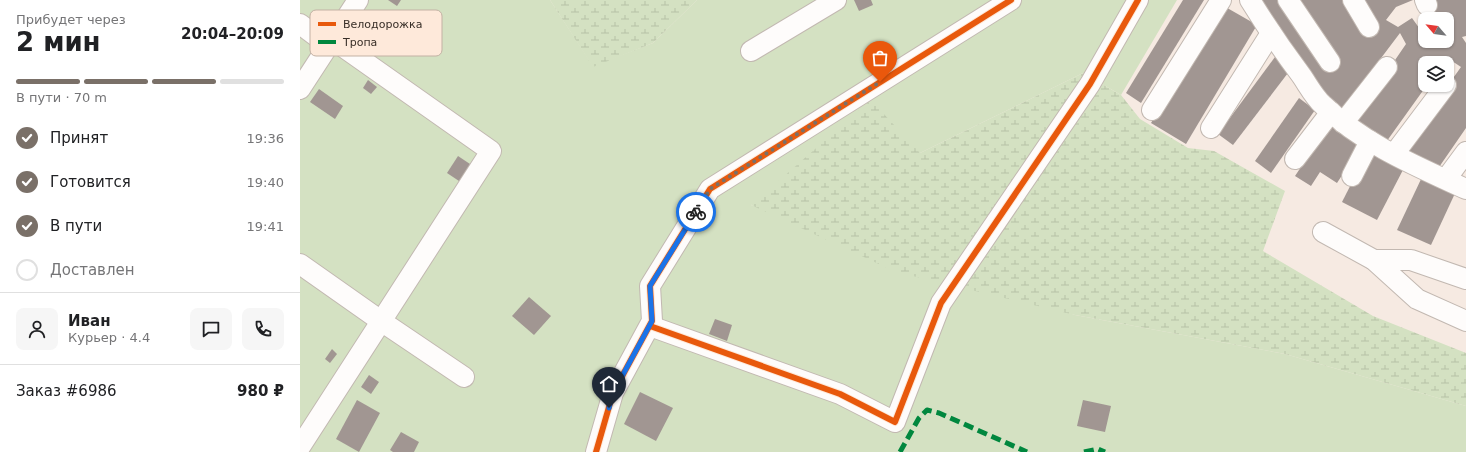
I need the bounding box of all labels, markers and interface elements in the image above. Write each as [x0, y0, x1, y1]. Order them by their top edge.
legend [310, 10, 442, 56]
text: Прибудет через [16, 12, 126, 27]
north arrow [1418, 12, 1454, 48]
map controls [1418, 12, 1454, 92]
text: Велодорожка [343, 18, 422, 31]
text: 20:04–20:09 [181, 25, 284, 43]
text: 2 мин [16, 27, 101, 57]
text: Тропа [342, 36, 377, 49]
pin [863, 41, 897, 82]
icon: bag [869, 47, 891, 69]
button: layers [1418, 56, 1454, 92]
text: В пути · 70 m [16, 90, 107, 105]
icon: check [16, 127, 38, 149]
text: Принят [50, 129, 108, 147]
text: 19:36 [247, 131, 284, 146]
icon: check [16, 171, 38, 193]
text: Готовится [50, 173, 131, 191]
text: 19:40 [247, 175, 284, 190]
courier [676, 192, 716, 232]
icon: bike [685, 201, 707, 223]
icon: check [16, 215, 38, 237]
text: В пути [50, 217, 102, 235]
text: 19:41 [247, 219, 284, 234]
text: Доставлен [50, 261, 135, 279]
button: person [16, 308, 58, 350]
button: chat [190, 308, 232, 350]
button: phone [242, 308, 284, 350]
text: Иван [68, 312, 111, 330]
text: Курьер · 4.4 [68, 330, 150, 345]
pin [592, 367, 626, 408]
icon: home [598, 373, 620, 395]
text: Заказ #6986 [16, 382, 117, 400]
text: 980 ₽ [237, 382, 284, 400]

